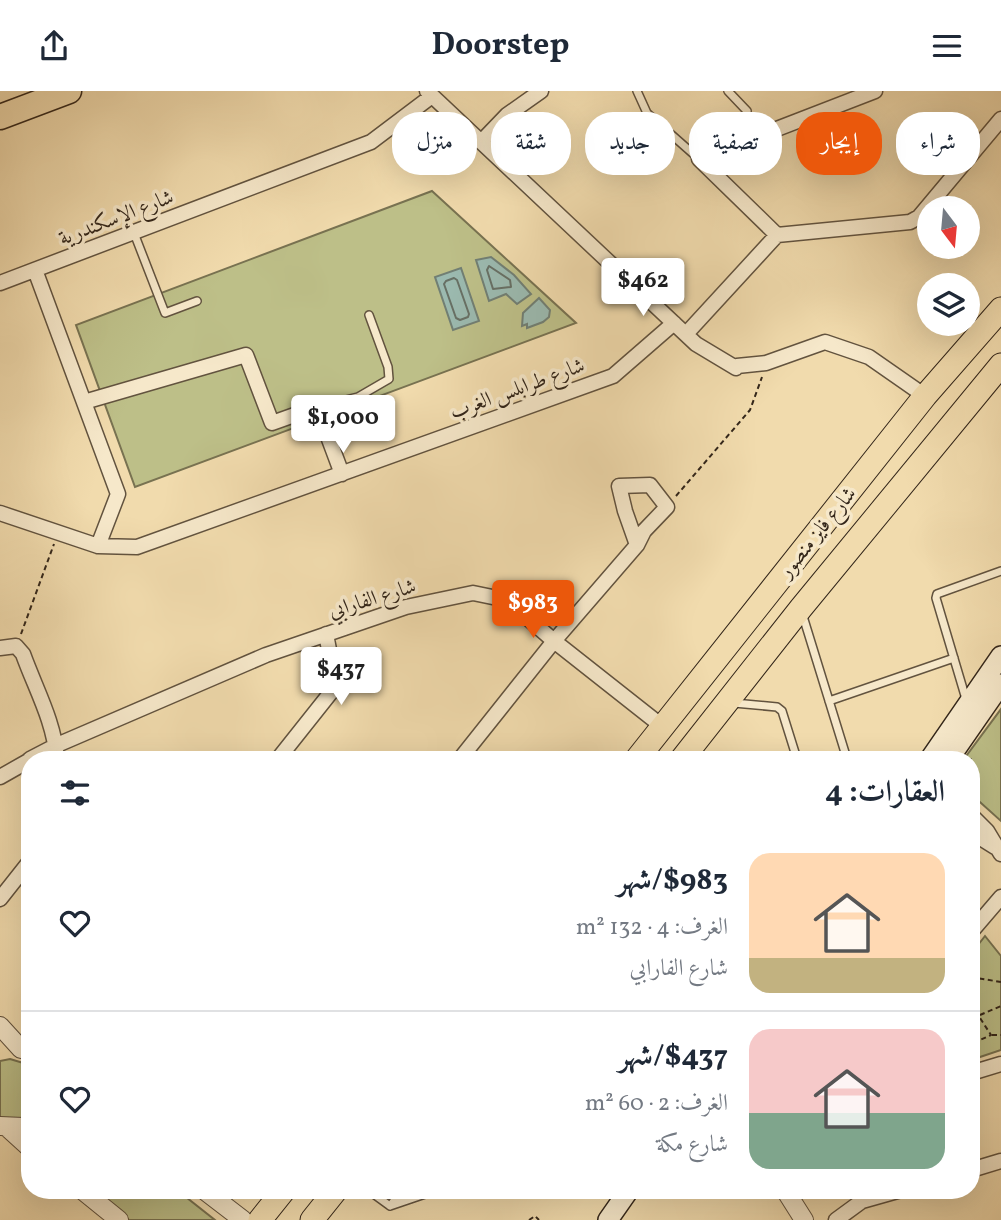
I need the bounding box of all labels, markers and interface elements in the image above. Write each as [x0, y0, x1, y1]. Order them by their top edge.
text: Doorstep [431, 24, 570, 68]
icon: share [35, 27, 73, 65]
icon: menu [928, 27, 966, 65]
chip: منزل [392, 112, 477, 175]
chip: شقة [491, 112, 571, 175]
chip: جديد [585, 112, 675, 175]
chip: تصفية [689, 112, 782, 175]
chip: إيجار [796, 112, 882, 175]
chip: شراء [896, 112, 980, 175]
street label: شارع الإسكندرية [55, 183, 179, 255]
north arrow [917, 196, 980, 259]
map controls [917, 196, 980, 336]
pin: $462 [602, 259, 684, 318]
text: $462 [617, 265, 669, 297]
button: layers [917, 273, 980, 336]
street label: شارع طرابلس الغرب [446, 352, 590, 429]
pin: $1,000 [286, 395, 400, 455]
text: $1,000 [307, 402, 379, 434]
street label: شارع فايز منصور [771, 481, 866, 588]
street label: شارع الفارابي [325, 572, 420, 628]
pin: $983 [492, 581, 574, 640]
text: $983 [508, 587, 558, 619]
pin: $437 [300, 647, 382, 707]
text: $437 [317, 654, 365, 686]
text: العقارات: 4 [825, 772, 945, 814]
icon: filters [56, 774, 94, 812]
text: $983/شهر [617, 860, 728, 902]
icon: home [805, 881, 889, 965]
icon: heart [56, 904, 94, 942]
text: الغرف: 4 · 132 m² [576, 912, 728, 944]
text: شارع الفارابي [629, 953, 728, 985]
text: $437/شهر [619, 1036, 728, 1078]
icon: home [805, 1057, 889, 1141]
icon: heart [56, 1080, 94, 1118]
text: الغرف: 2 · 60 m² [585, 1088, 728, 1120]
text: شارع مكة [656, 1129, 728, 1161]

